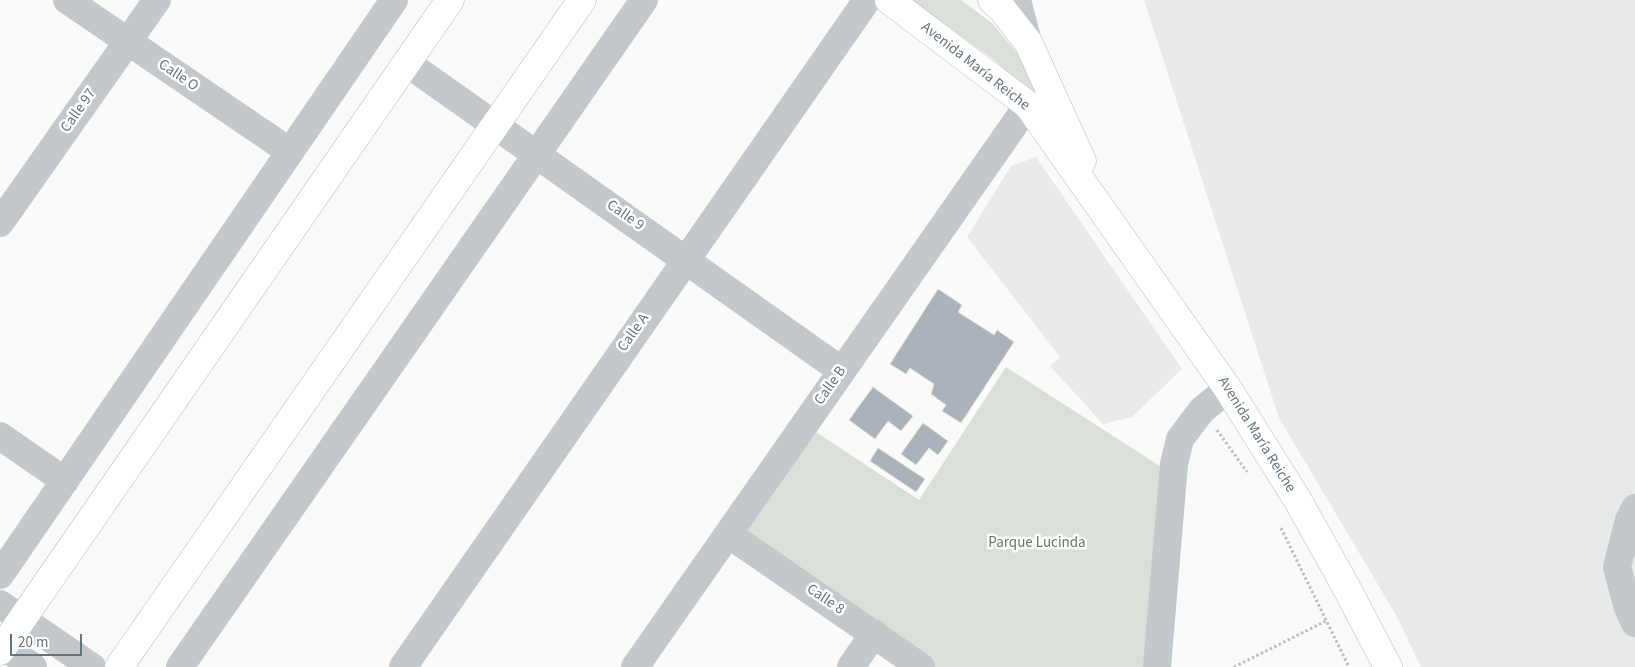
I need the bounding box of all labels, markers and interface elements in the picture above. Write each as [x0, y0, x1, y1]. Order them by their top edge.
street label: Avenida María Reiche [917, 19, 1033, 115]
street label: Calle O [155, 56, 201, 96]
street label: Calle 97 [58, 86, 100, 136]
street label: Calle 9 [603, 197, 647, 235]
street label: Calle A [614, 310, 654, 356]
street label: Calle B [811, 363, 851, 409]
street label: Avenida María Reiche [1213, 374, 1299, 496]
park label: Parque Lucinda [988, 535, 1086, 553]
street label: Calle 8 [803, 581, 847, 619]
scale bar [12, 624, 85, 656]
text: 20 m [18, 632, 48, 653]

